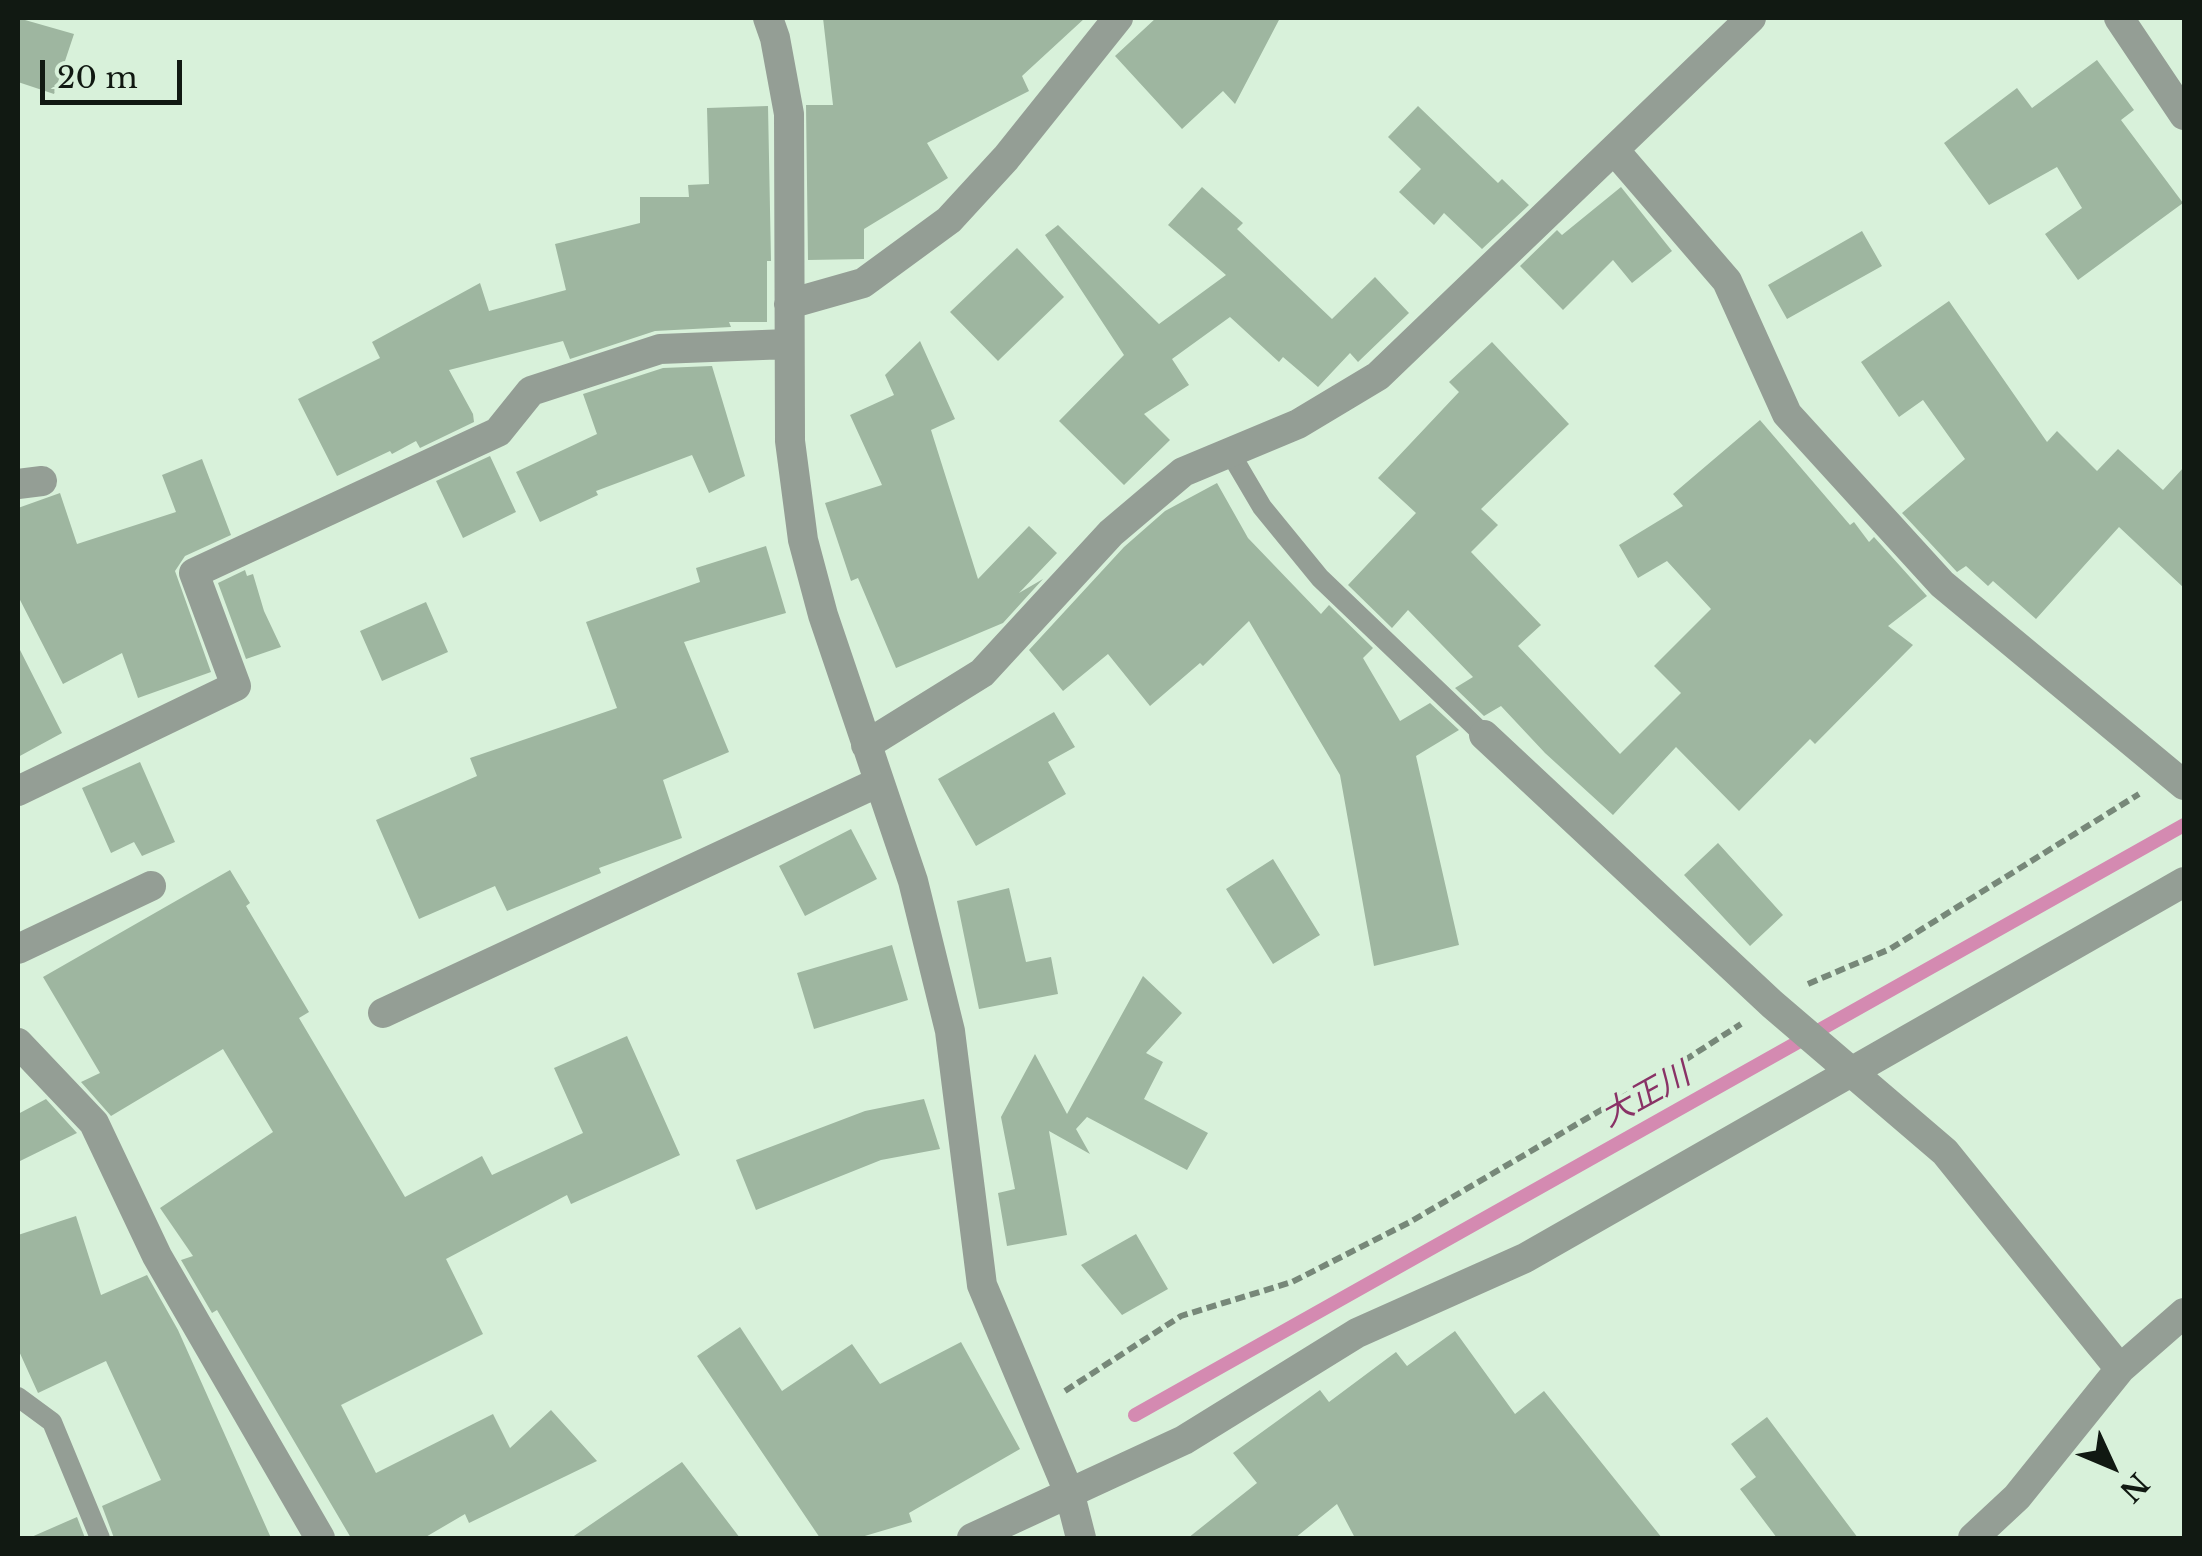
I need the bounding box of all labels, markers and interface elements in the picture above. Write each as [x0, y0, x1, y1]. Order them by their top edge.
scale bar [45, 40, 188, 102]
text: 20 m [57, 59, 138, 96]
water label: 大正川 [1595, 1056, 1697, 1136]
north arrow [2062, 1416, 2162, 1516]
text: N [2112, 1466, 2156, 1509]

